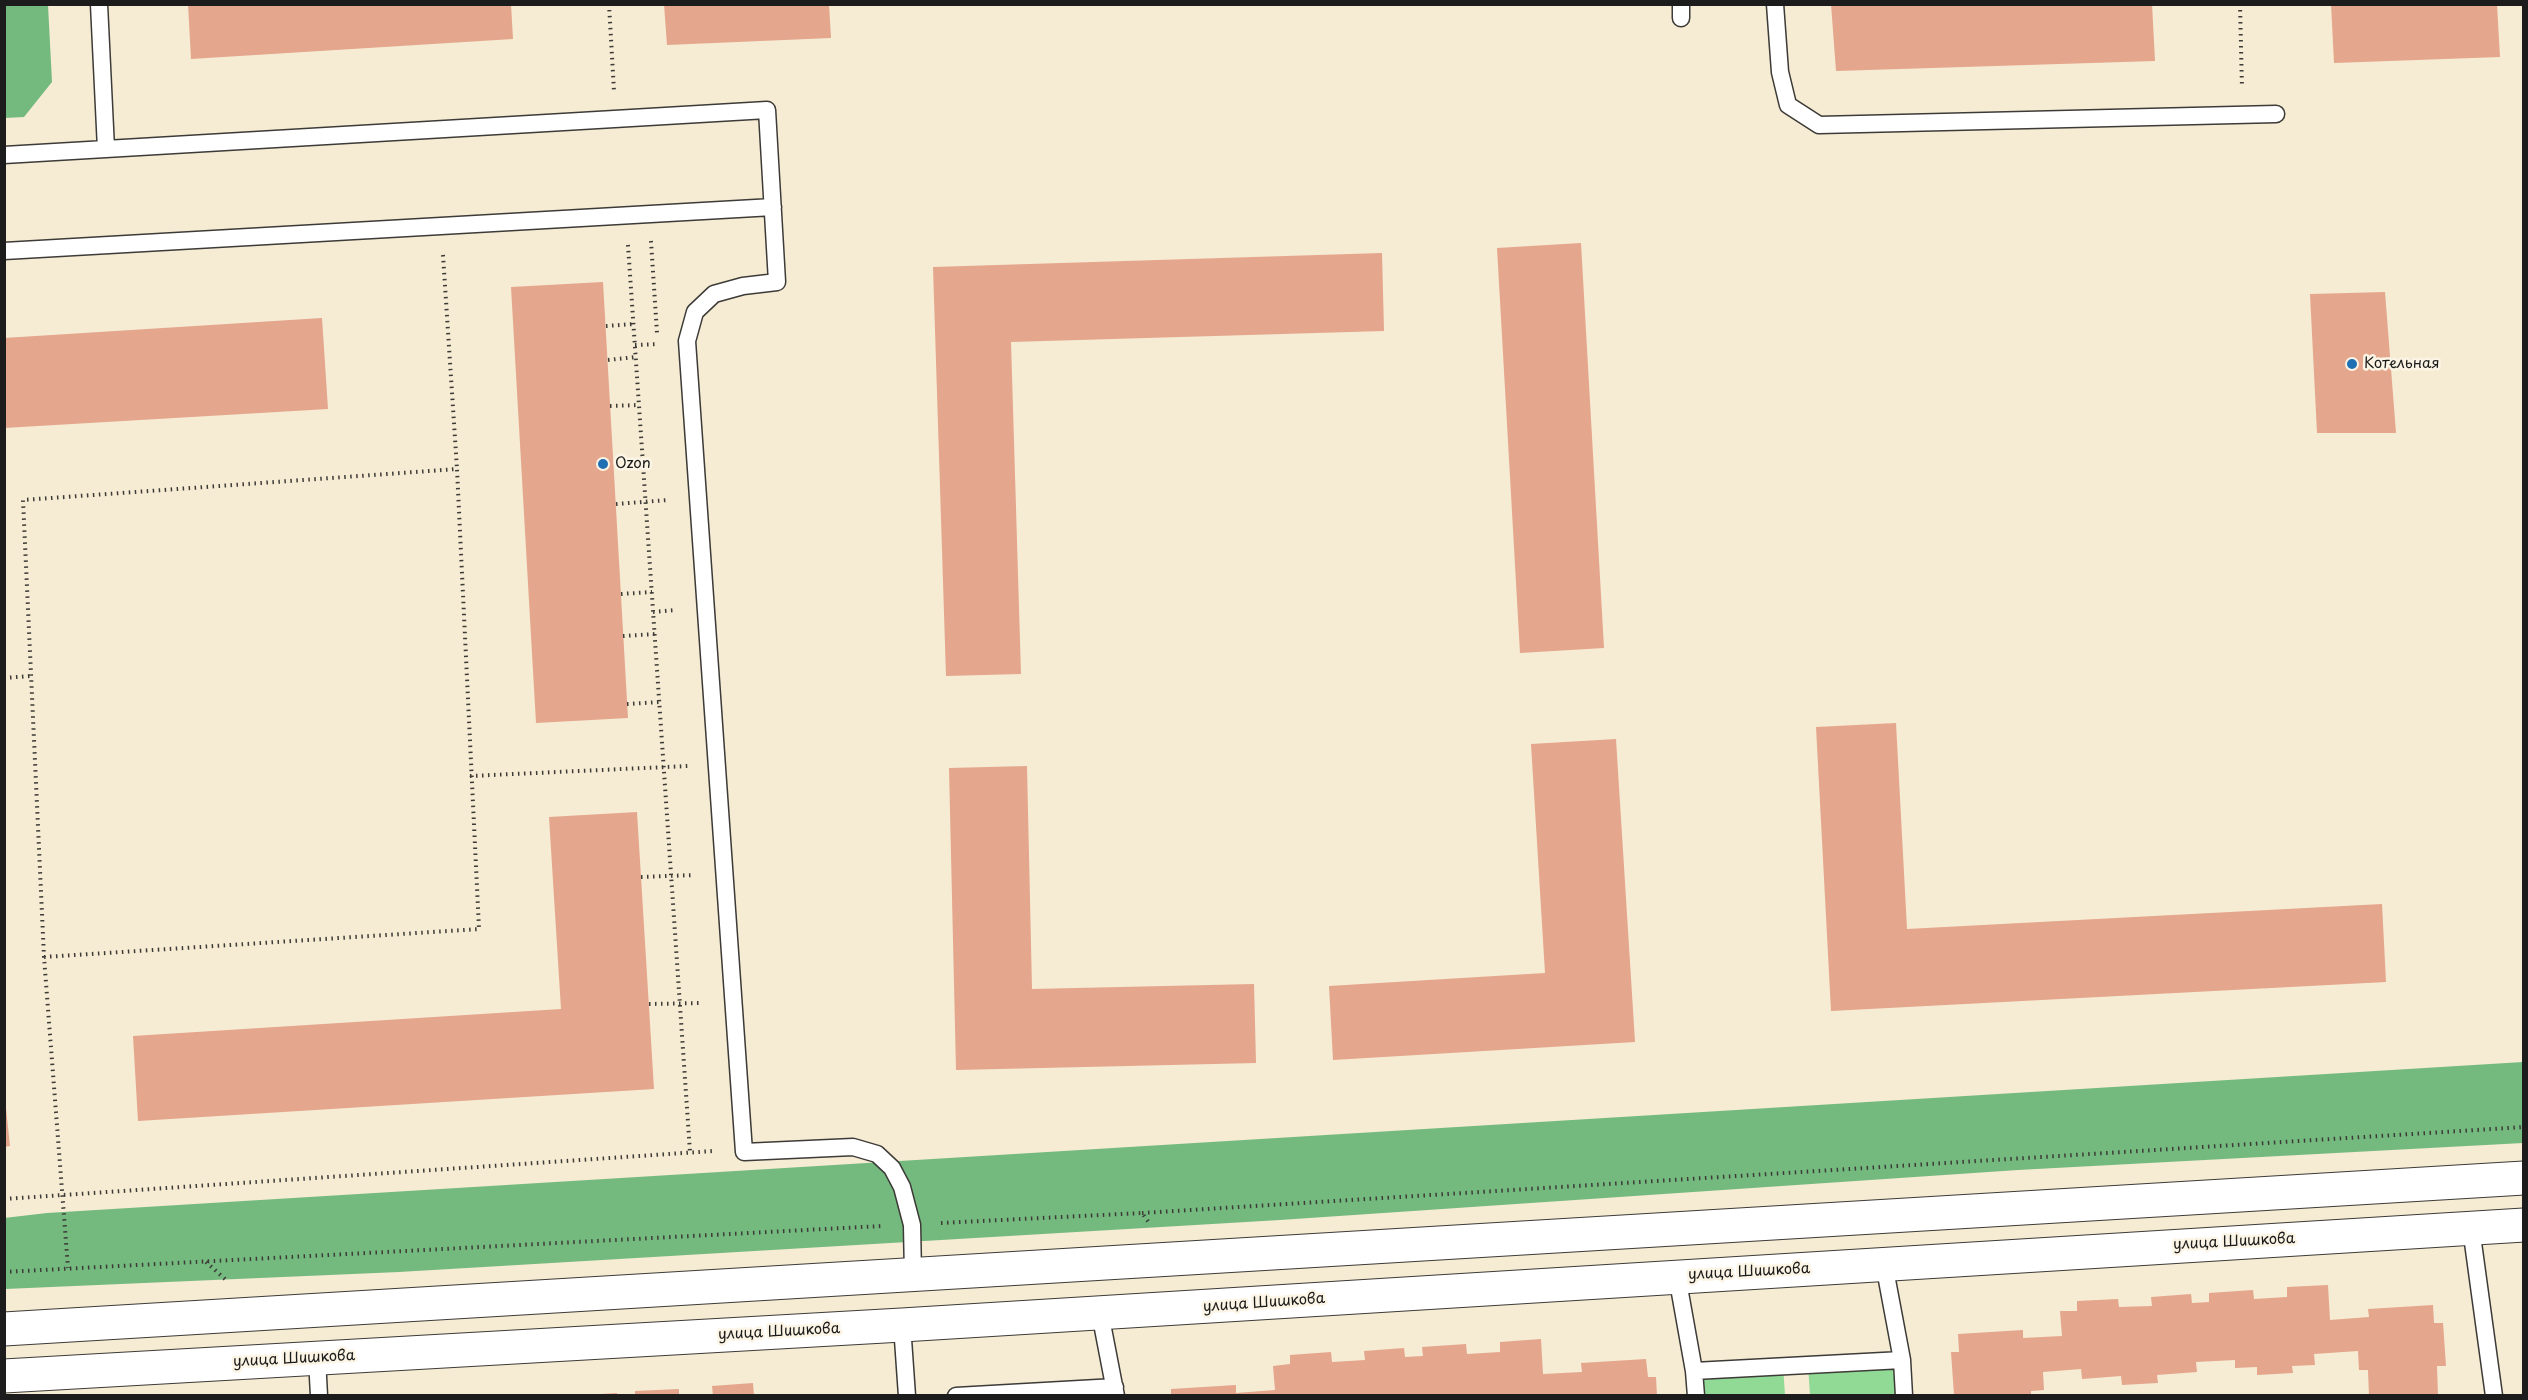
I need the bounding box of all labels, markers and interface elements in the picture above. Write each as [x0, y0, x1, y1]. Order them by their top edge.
place label: Котельная [2364, 355, 2439, 373]
marker: Котельная [2345, 357, 2359, 371]
place label: Ozon [615, 455, 651, 473]
marker: Ozon [596, 457, 610, 471]
street label: улица Шишкова [2173, 1230, 2295, 1254]
street label: улица Шишкова [1688, 1260, 1810, 1284]
street label: улица Шишкова [1202, 1290, 1326, 1316]
street label: улица Шишкова [718, 1320, 840, 1344]
street label: улица Шишкова [233, 1347, 355, 1371]

